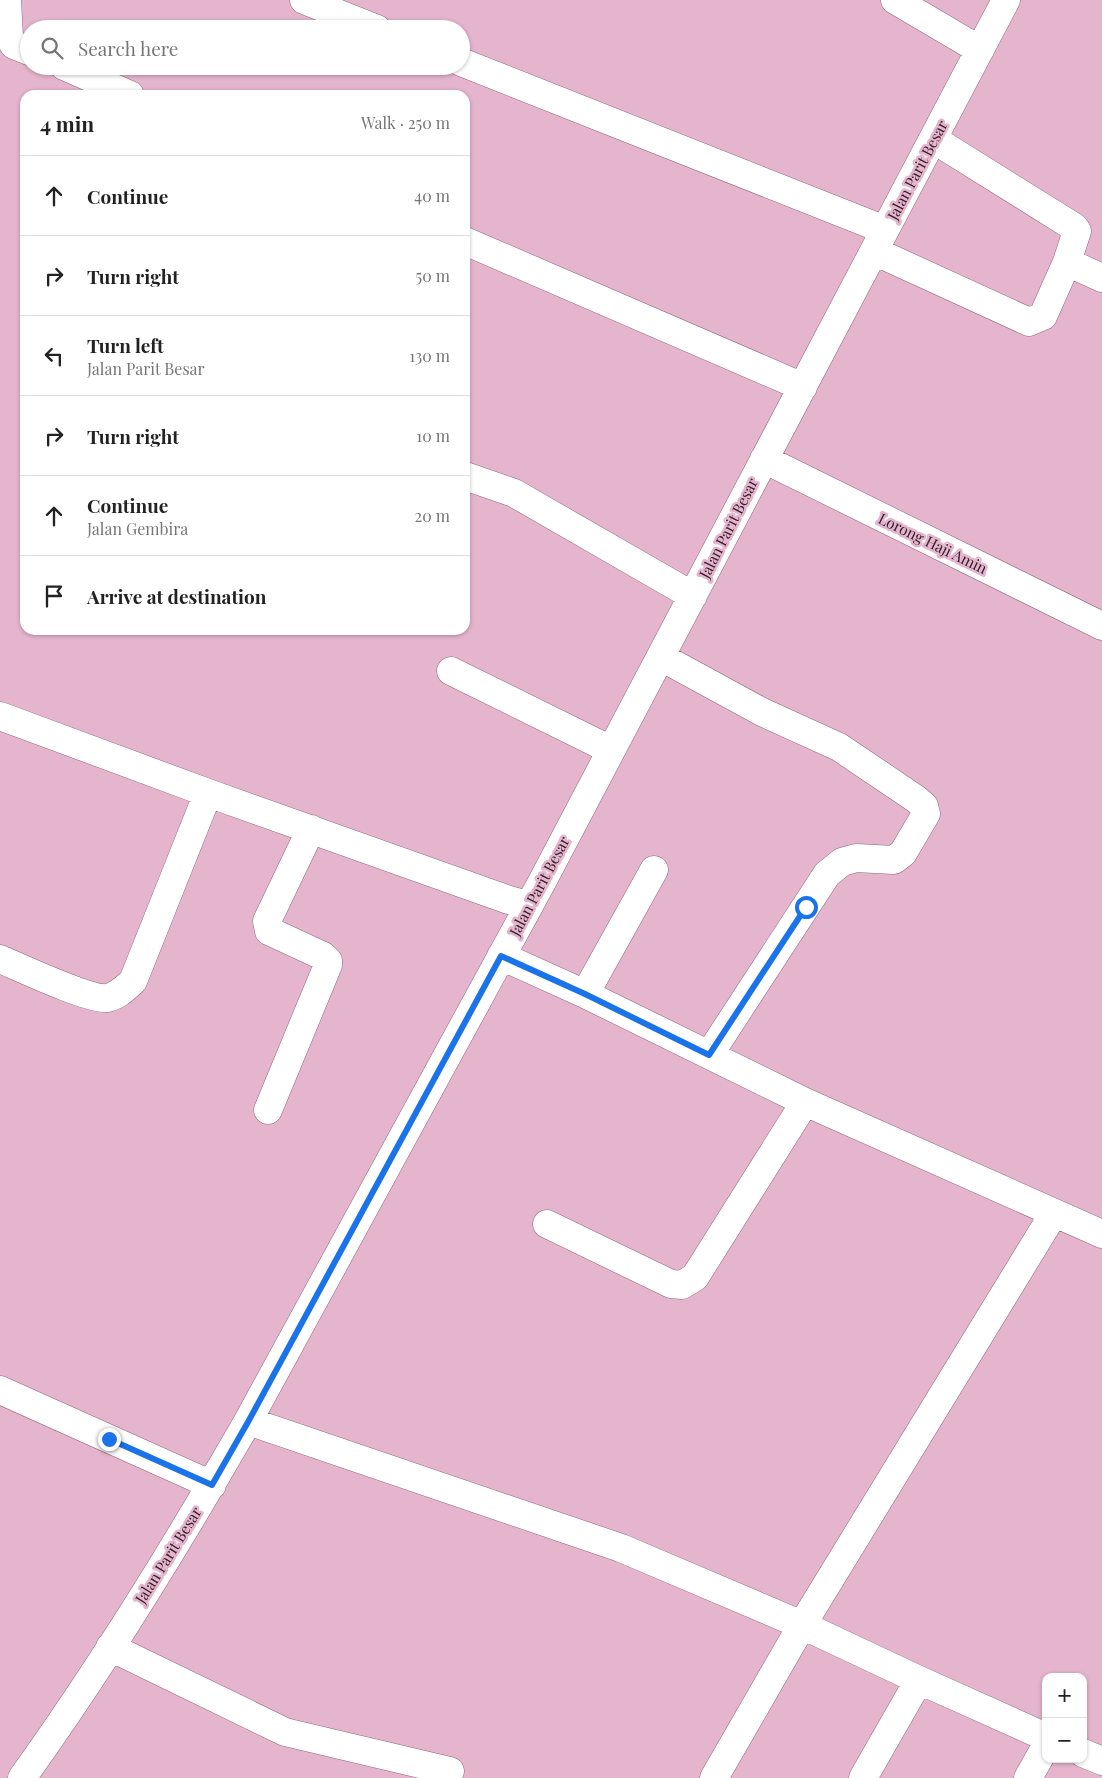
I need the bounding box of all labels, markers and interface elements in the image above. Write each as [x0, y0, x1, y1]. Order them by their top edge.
search box [20, 20, 470, 75]
icon: search [38, 34, 66, 62]
text: Search here [78, 35, 178, 61]
text: 4 min [40, 109, 94, 137]
text: Walk · 250 m [361, 112, 450, 133]
street label: Jalan Parit Besar [882, 116, 952, 224]
icon: ahead [40, 182, 68, 210]
text: Continue [87, 183, 168, 209]
text: 40 m [414, 185, 450, 206]
icon: right [40, 262, 68, 290]
text: Turn right [87, 263, 179, 289]
text: 50 m [416, 265, 450, 286]
text: Turn left [87, 332, 164, 358]
icon: left [40, 342, 68, 370]
text: 130 m [409, 345, 450, 366]
text: Jalan Parit Besar [87, 358, 205, 379]
icon: right [40, 422, 68, 450]
text: Turn right [87, 423, 179, 449]
text: 10 m [416, 425, 450, 446]
street label: Jalan Parit Besar [694, 474, 762, 583]
text: Continue [87, 492, 168, 518]
icon: ahead [40, 502, 68, 530]
text: 20 m [415, 505, 450, 526]
street label: Lorong Haji Amin [875, 508, 991, 578]
text: Jalan Gembira [87, 518, 188, 539]
icon: arrive [40, 582, 68, 610]
text: Arrive at destination [87, 583, 267, 609]
street label: Jalan Parit Besar [504, 832, 574, 940]
route start [795, 896, 818, 919]
route end [98, 1428, 121, 1451]
street label: Jalan Parit Besar [130, 1503, 206, 1608]
map controls [1042, 1673, 1087, 1763]
button: + [1042, 1673, 1087, 1718]
button: − [1042, 1718, 1087, 1763]

